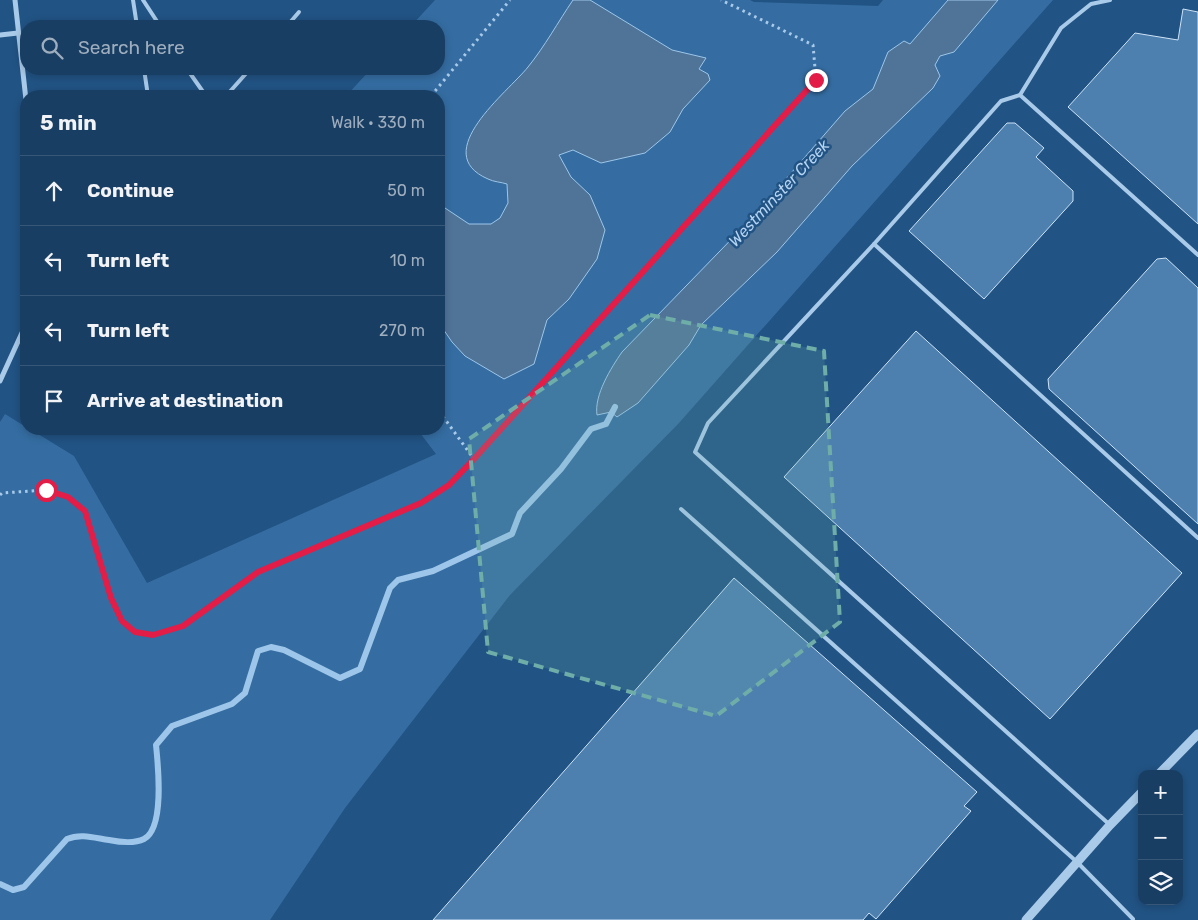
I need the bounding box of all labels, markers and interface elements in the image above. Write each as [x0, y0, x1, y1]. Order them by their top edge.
search box [20, 20, 445, 75]
icon: search [38, 34, 66, 62]
text: Search here [78, 36, 185, 59]
route end [805, 69, 828, 92]
text: 5 min [40, 110, 97, 135]
text: Walk · 330 m [331, 113, 425, 132]
water label: Westminster Creek [725, 135, 834, 250]
icon: ahead [40, 177, 68, 205]
text: Continue [87, 179, 174, 202]
text: 50 m [387, 181, 425, 200]
icon: left [40, 247, 68, 275]
text: Turn left [87, 249, 169, 272]
text: 10 m [390, 251, 425, 270]
icon: left [40, 317, 68, 345]
text: Turn left [87, 319, 169, 342]
text: 270 m [379, 321, 425, 340]
icon: arrive [40, 387, 68, 415]
text: Arrive at destination [87, 389, 283, 412]
route start [35, 479, 58, 502]
map controls [1138, 770, 1183, 905]
button: + [1138, 770, 1183, 815]
button: − [1138, 815, 1183, 860]
button: layers [1138, 860, 1183, 905]

